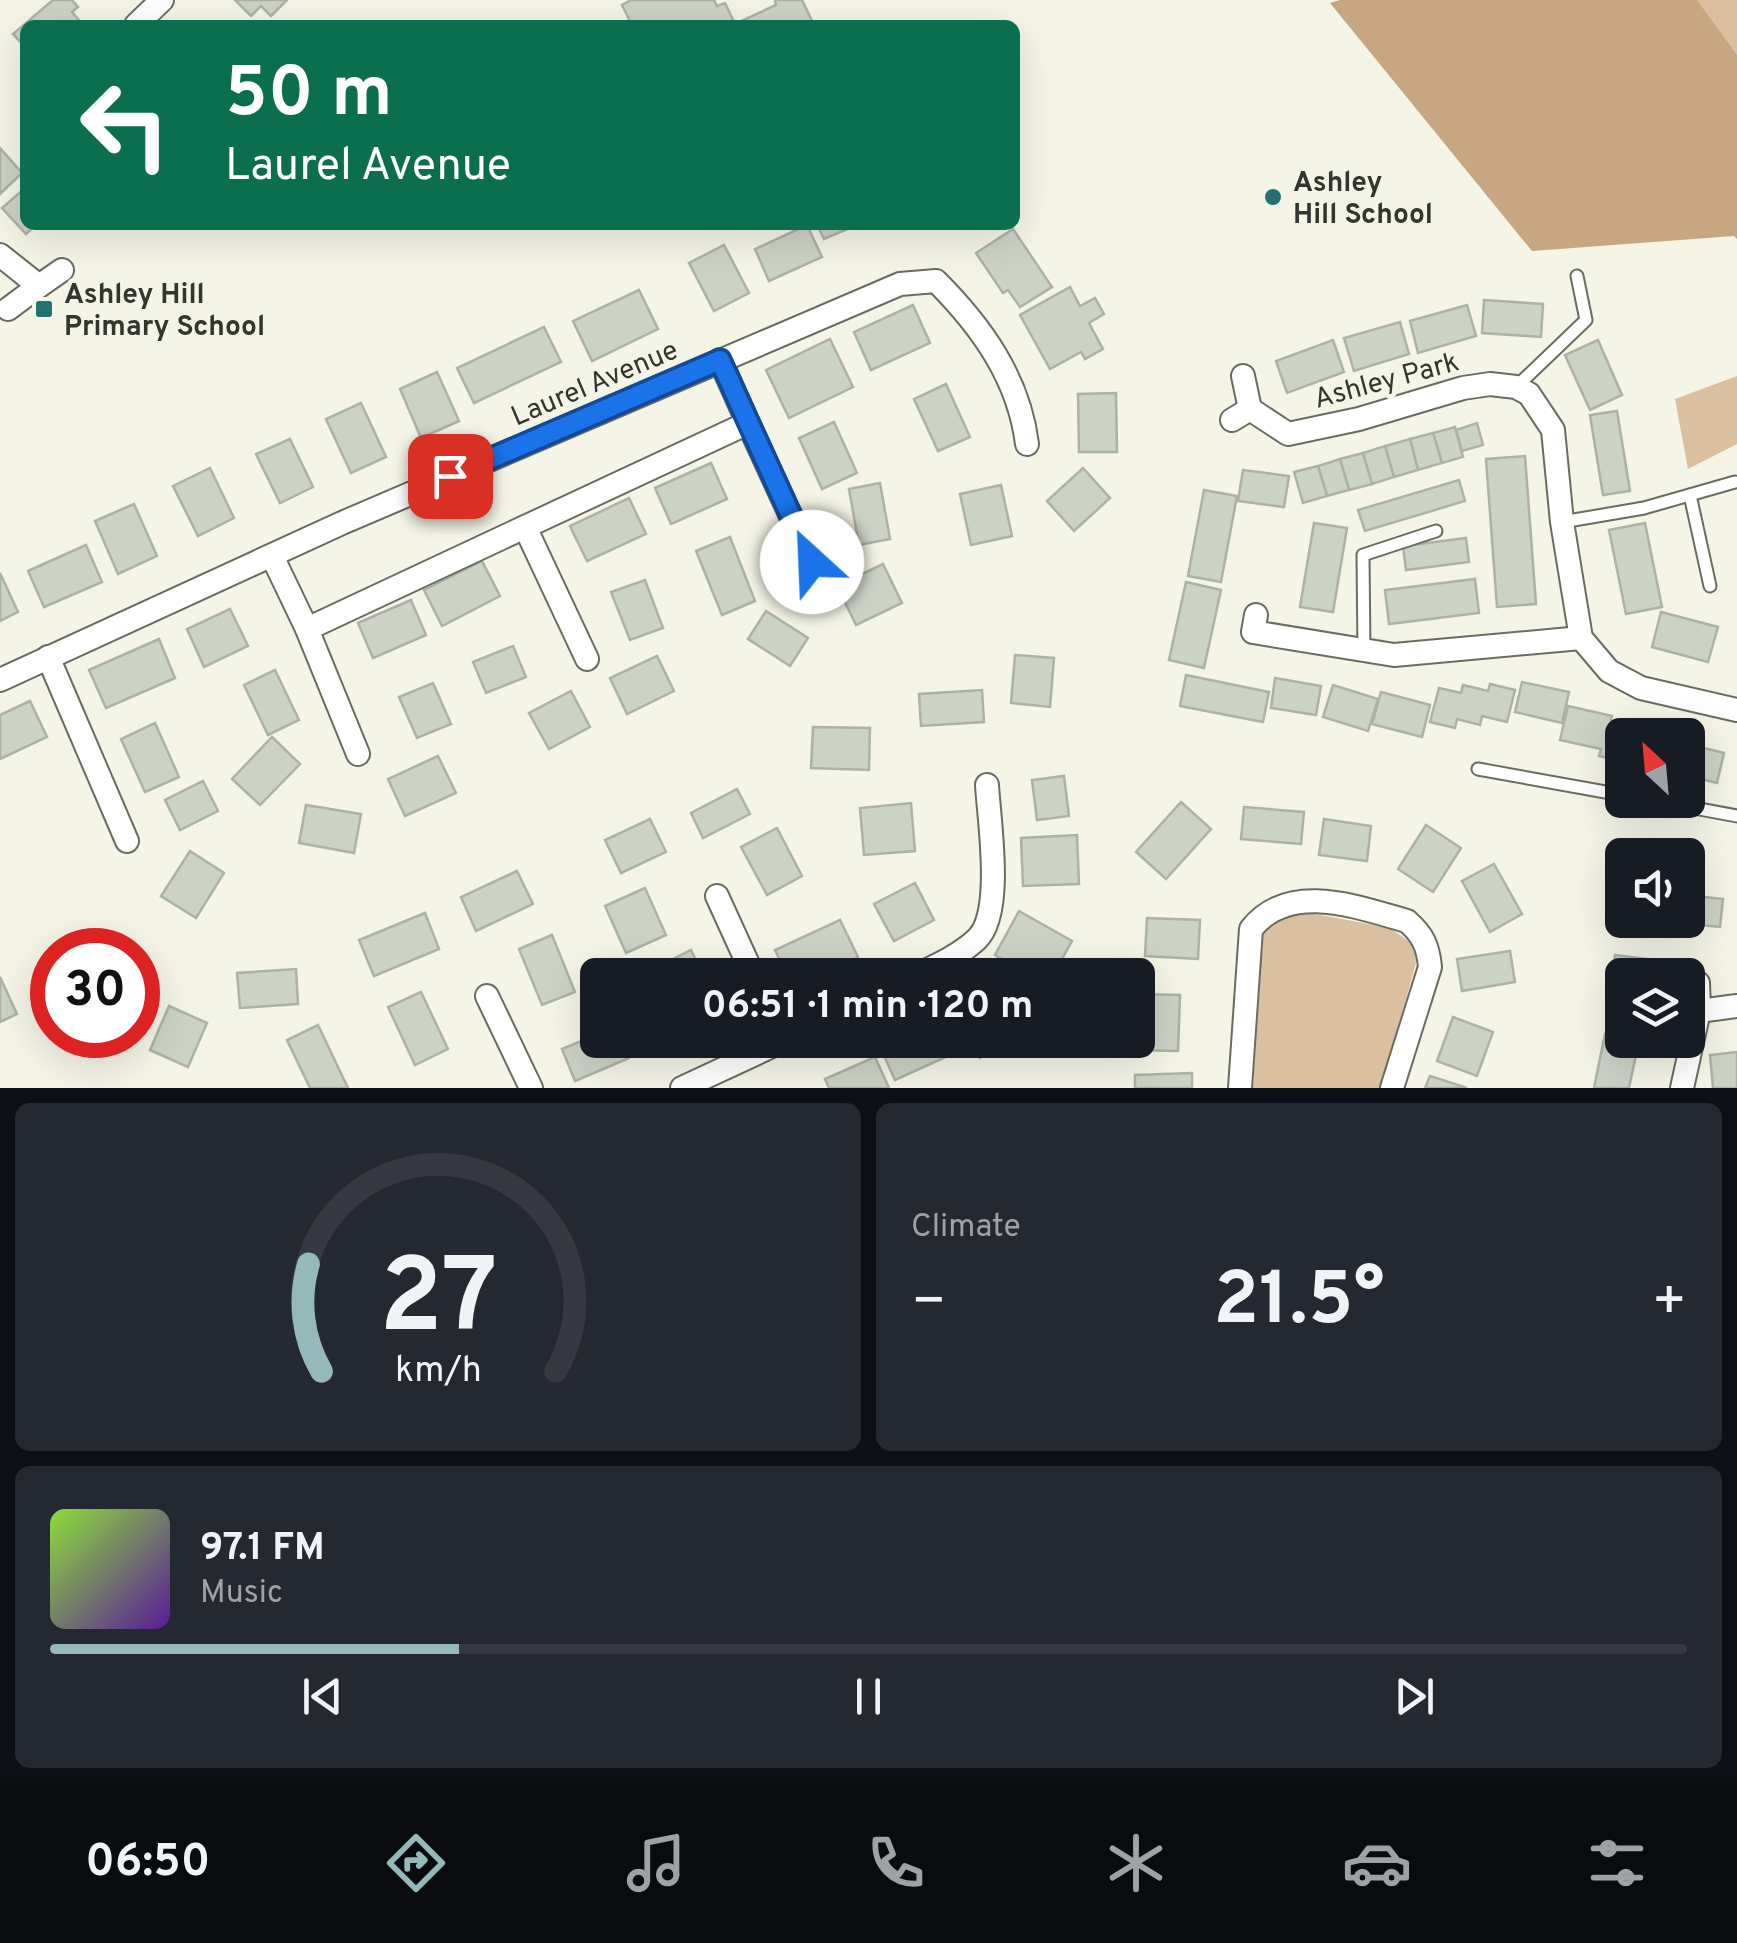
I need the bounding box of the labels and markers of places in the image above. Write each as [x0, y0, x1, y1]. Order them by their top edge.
place label: Ashley Hill School [1293, 166, 1433, 234]
marker: Ashley Hill School [1262, 186, 1284, 208]
place label: Ashley Hill Primary School [64, 278, 265, 346]
marker: Ashley Hill Primary School [33, 298, 55, 320]
pin [408, 434, 493, 519]

